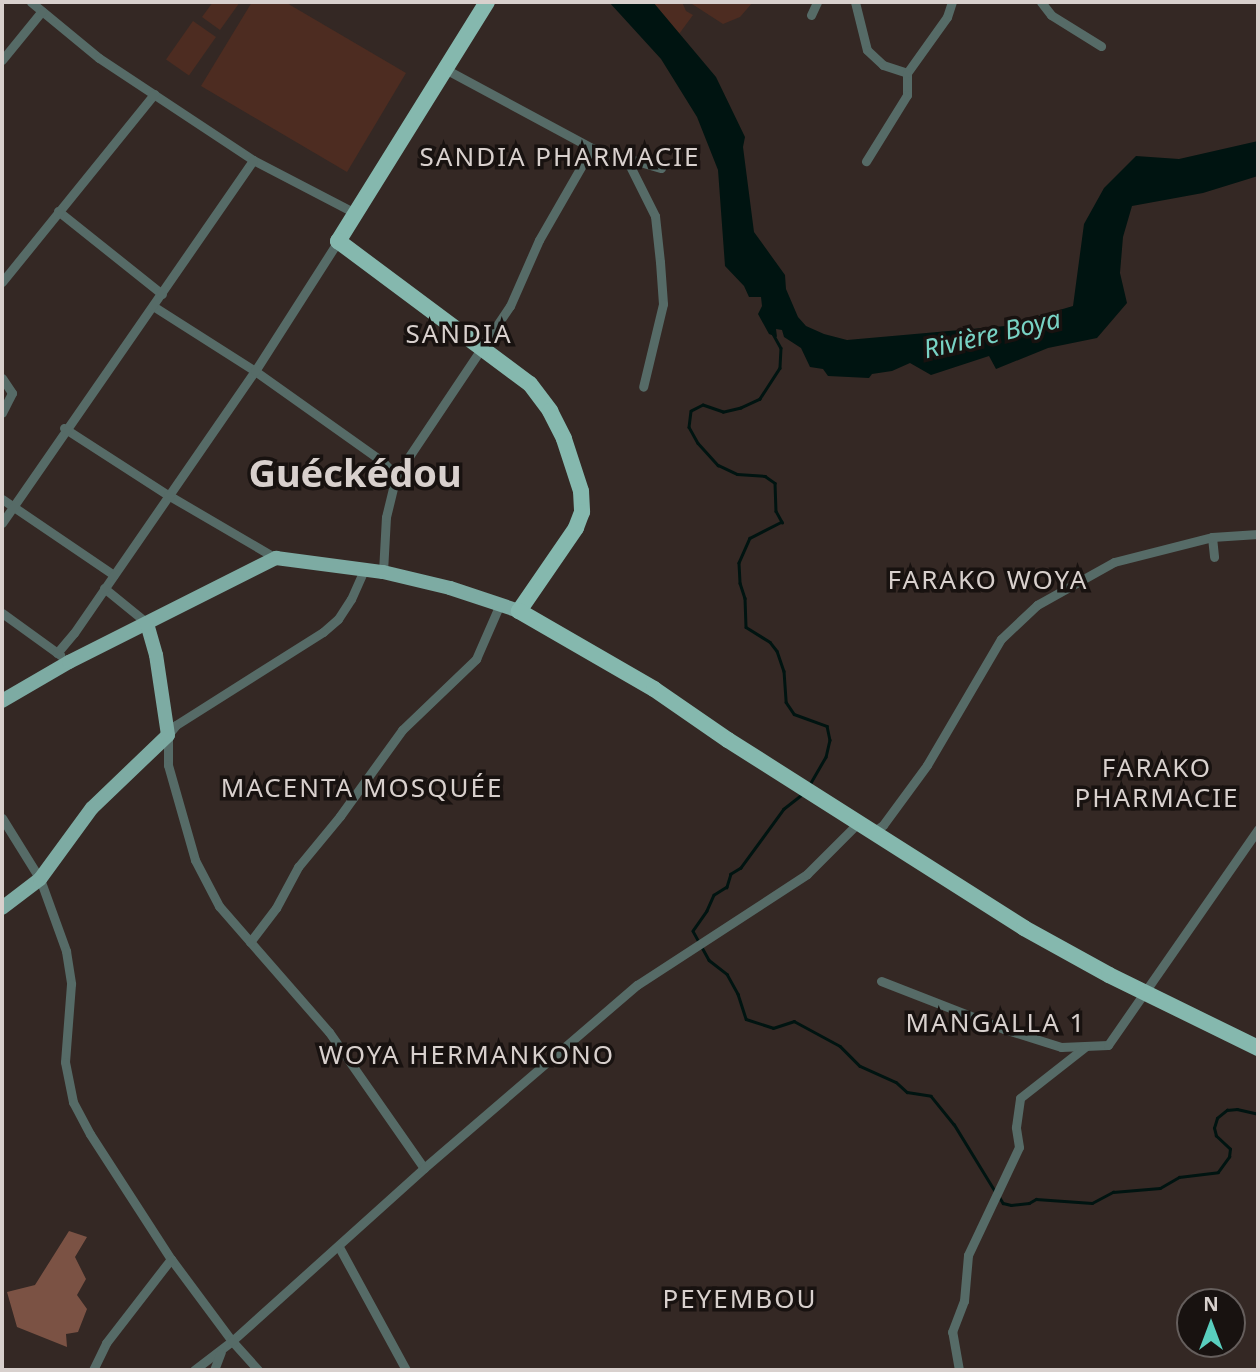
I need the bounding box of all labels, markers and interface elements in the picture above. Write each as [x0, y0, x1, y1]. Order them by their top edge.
district label: SANDIA PHARMACIE [422, 141, 698, 173]
water label: Rivière Boya [920, 303, 1064, 365]
district label: SANDIA [406, 318, 512, 350]
district label: Guéckédou [248, 450, 462, 496]
district label: FARAKO WOYA [889, 564, 1087, 596]
district label: FARAKO PHARMACIE [1076, 752, 1238, 814]
district label: MACENTA MOSQUÉE [223, 772, 501, 804]
district label: MANGALLA 1 [907, 1007, 1085, 1039]
district label: WOYA HERMANKONO [321, 1039, 613, 1071]
district label: PEYEMBOU [663, 1283, 817, 1315]
north arrow [1176, 1288, 1246, 1358]
text: N [1203, 1291, 1219, 1317]

